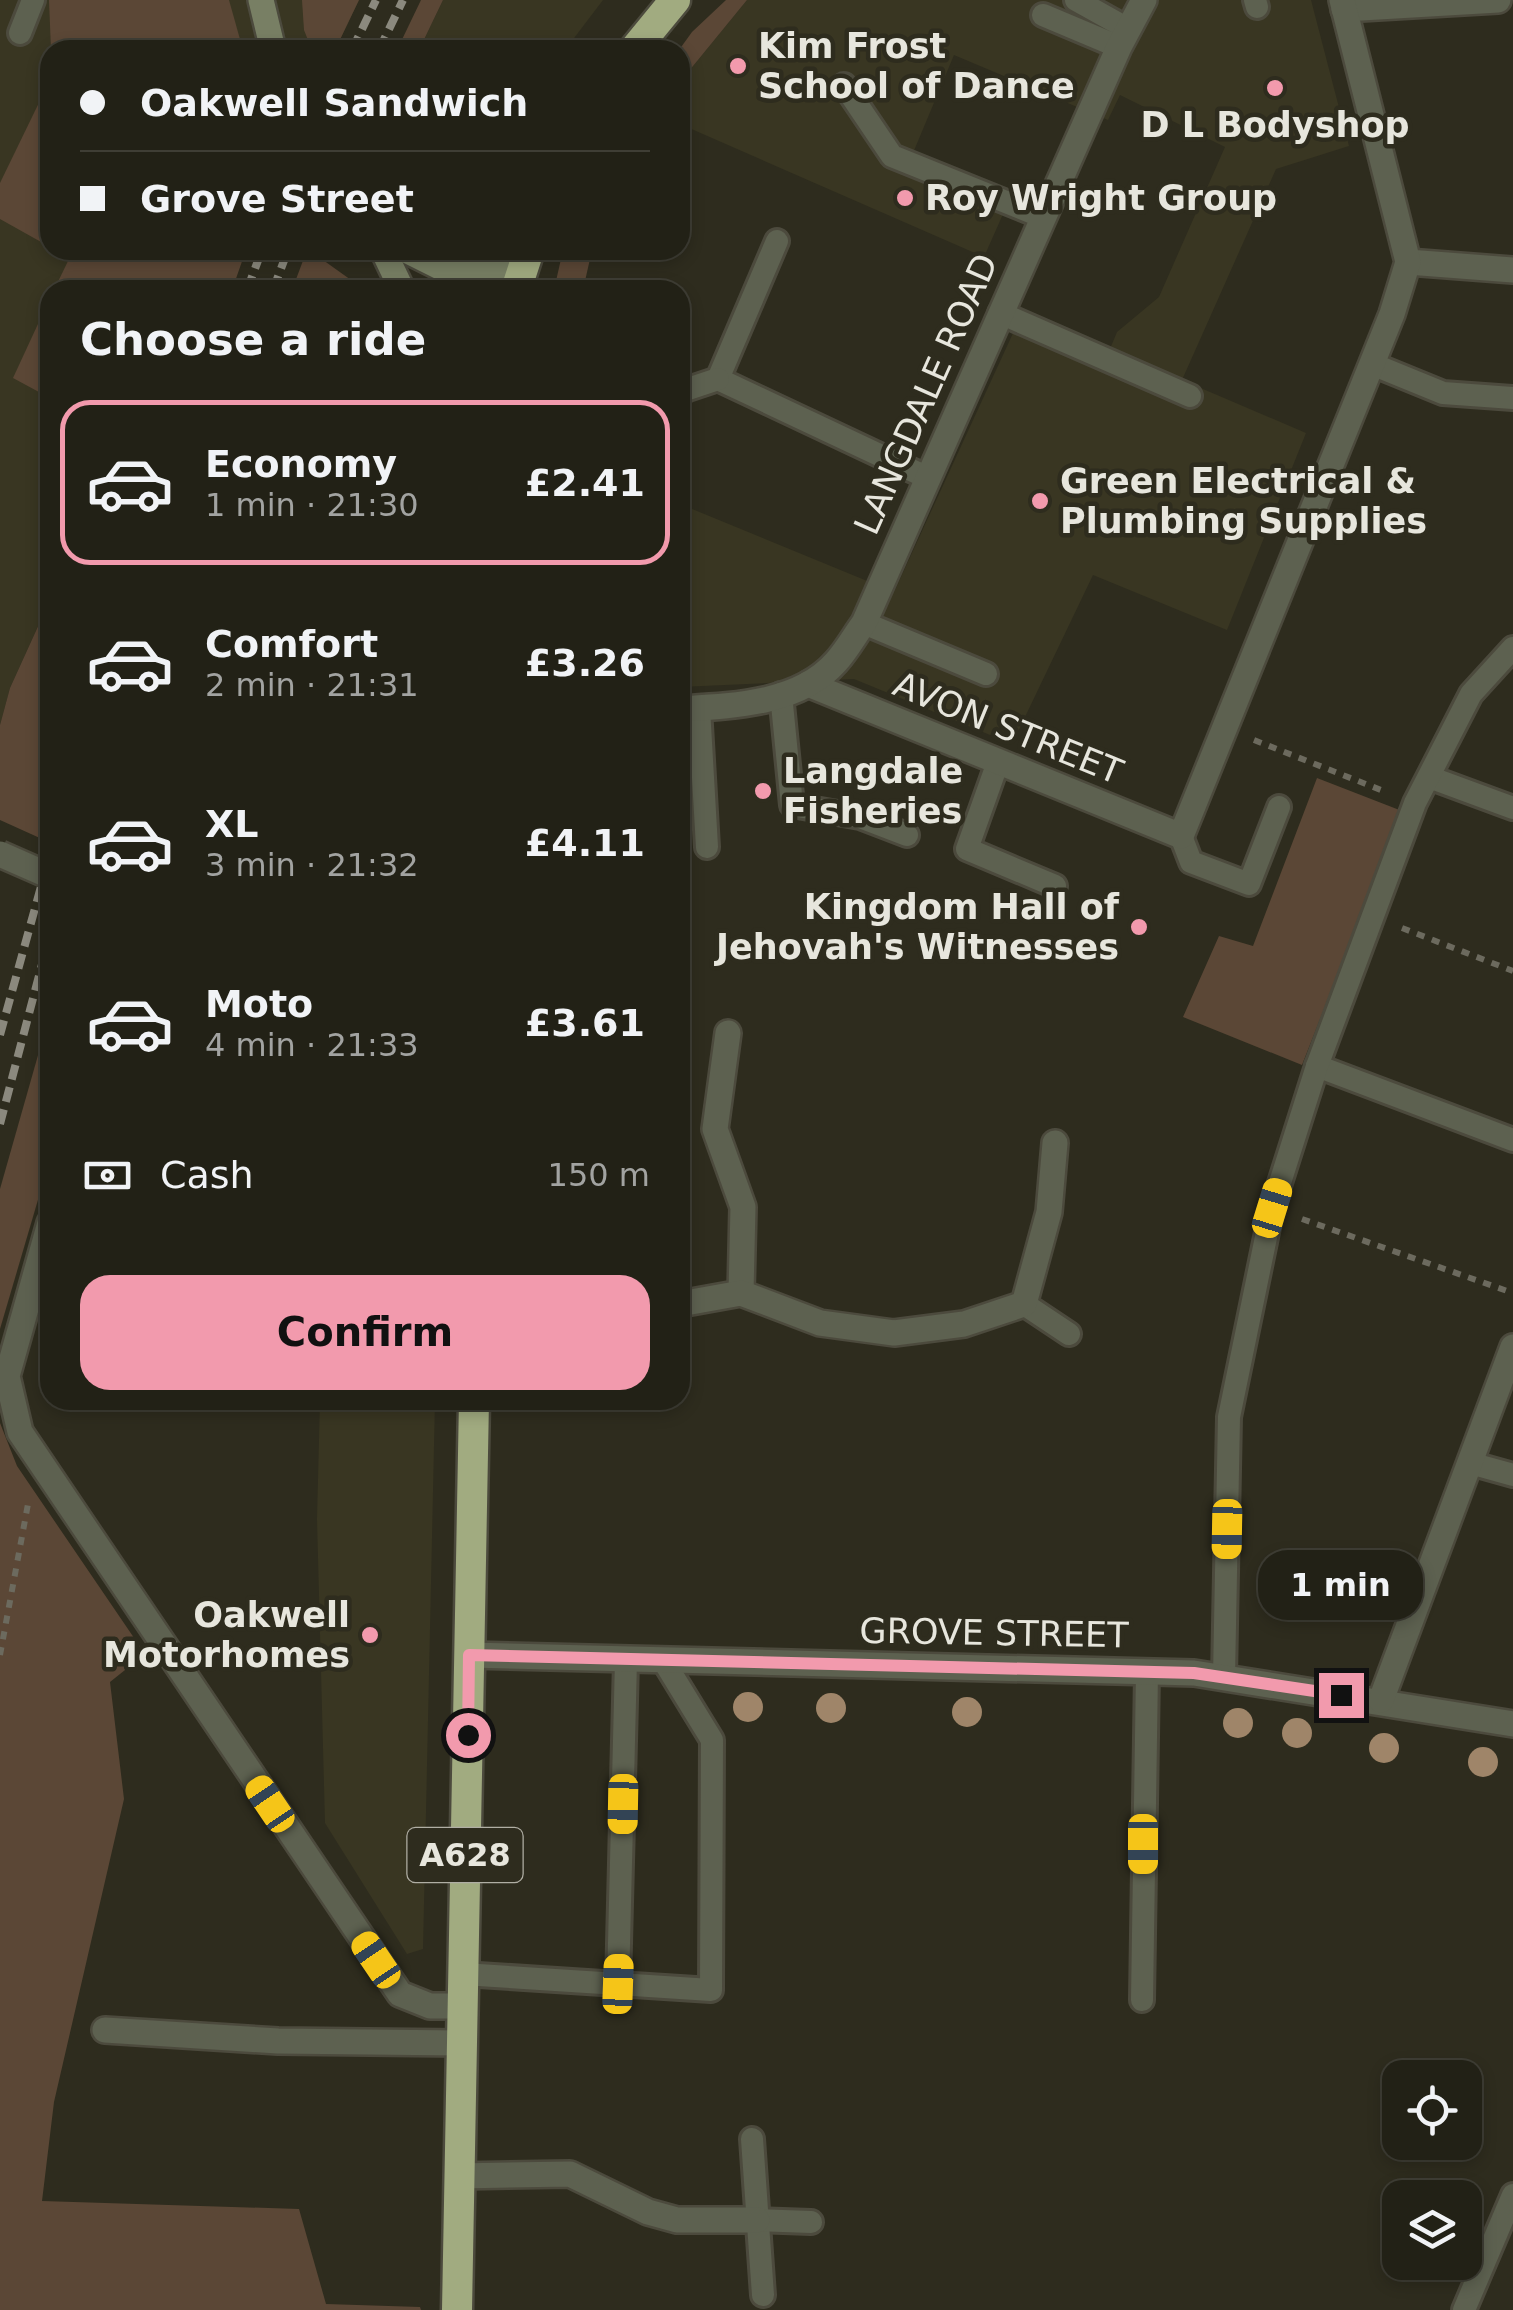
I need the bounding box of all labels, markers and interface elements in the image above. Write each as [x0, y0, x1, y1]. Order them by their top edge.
place label: Kim Frost School of Dance [758, 26, 1075, 106]
marker: Kim Frost School of Dance [727, 55, 749, 77]
marker: D L Bodyshop [1264, 77, 1286, 99]
text: Oakwell Sandwich [140, 81, 528, 125]
place label: D L Bodyshop [1140, 105, 1410, 145]
text: Grove Street [140, 177, 414, 221]
place label: Roy Wright Group [925, 178, 1277, 218]
marker: Roy Wright Group [894, 187, 916, 209]
street label: LANGDALE ROAD [846, 248, 1006, 540]
text: Choose a ride [80, 313, 426, 366]
icon: car [85, 438, 175, 528]
text: Economy [205, 442, 397, 486]
text: £2.41 [525, 461, 645, 505]
place label: Green Electrical & Plumbing Supplies [1060, 461, 1427, 541]
text: 1 min · 21:30 [205, 486, 419, 524]
marker: Green Electrical & Plumbing Supplies [1029, 490, 1051, 512]
icon: car [85, 618, 175, 708]
text: Comfort [205, 622, 378, 666]
text: £3.26 [525, 641, 645, 685]
street label: AVON STREET [888, 664, 1129, 792]
text: 2 min · 21:31 [205, 666, 419, 704]
place label: Langdale Fisheries [783, 751, 963, 831]
marker: Langdale Fisheries [752, 780, 774, 802]
icon: car [85, 798, 175, 888]
text: XL [205, 802, 259, 846]
text: £4.11 [525, 821, 645, 865]
text: 3 min · 21:32 [205, 846, 419, 884]
place label: Kingdom Hall of Jehovah's Witnesses [714, 887, 1120, 967]
marker: Kingdom Hall of Jehovah's Witnesses [1128, 916, 1150, 938]
icon: car [85, 978, 175, 1068]
text: Moto [205, 982, 313, 1026]
text: £3.61 [525, 1001, 645, 1045]
text: 4 min · 21:33 [205, 1026, 419, 1064]
icon: cash [80, 1148, 135, 1203]
text: Cash [160, 1153, 254, 1197]
text: 150 m [548, 1156, 650, 1194]
car [1249, 1175, 1295, 1241]
button: Confirm [80, 1275, 650, 1390]
car [1211, 1499, 1243, 1559]
callout: 1 min [1258, 1550, 1424, 1620]
text: 1 min [1290, 1566, 1391, 1604]
place label: Oakwell Motorhomes [103, 1595, 350, 1675]
street label: GROVE STREET [859, 1611, 1129, 1655]
marker: Oakwell Motorhomes [359, 1624, 381, 1646]
route end [1319, 1673, 1364, 1718]
route start [446, 1713, 491, 1758]
car [241, 1771, 299, 1837]
car [607, 1774, 639, 1834]
car [1128, 1814, 1158, 1874]
road number: A628 [408, 1828, 522, 1882]
car [347, 1927, 405, 1993]
car [602, 1953, 634, 2015]
map controls [1382, 2060, 1482, 2280]
button: locate [1382, 2060, 1482, 2160]
button: layers [1382, 2180, 1482, 2280]

